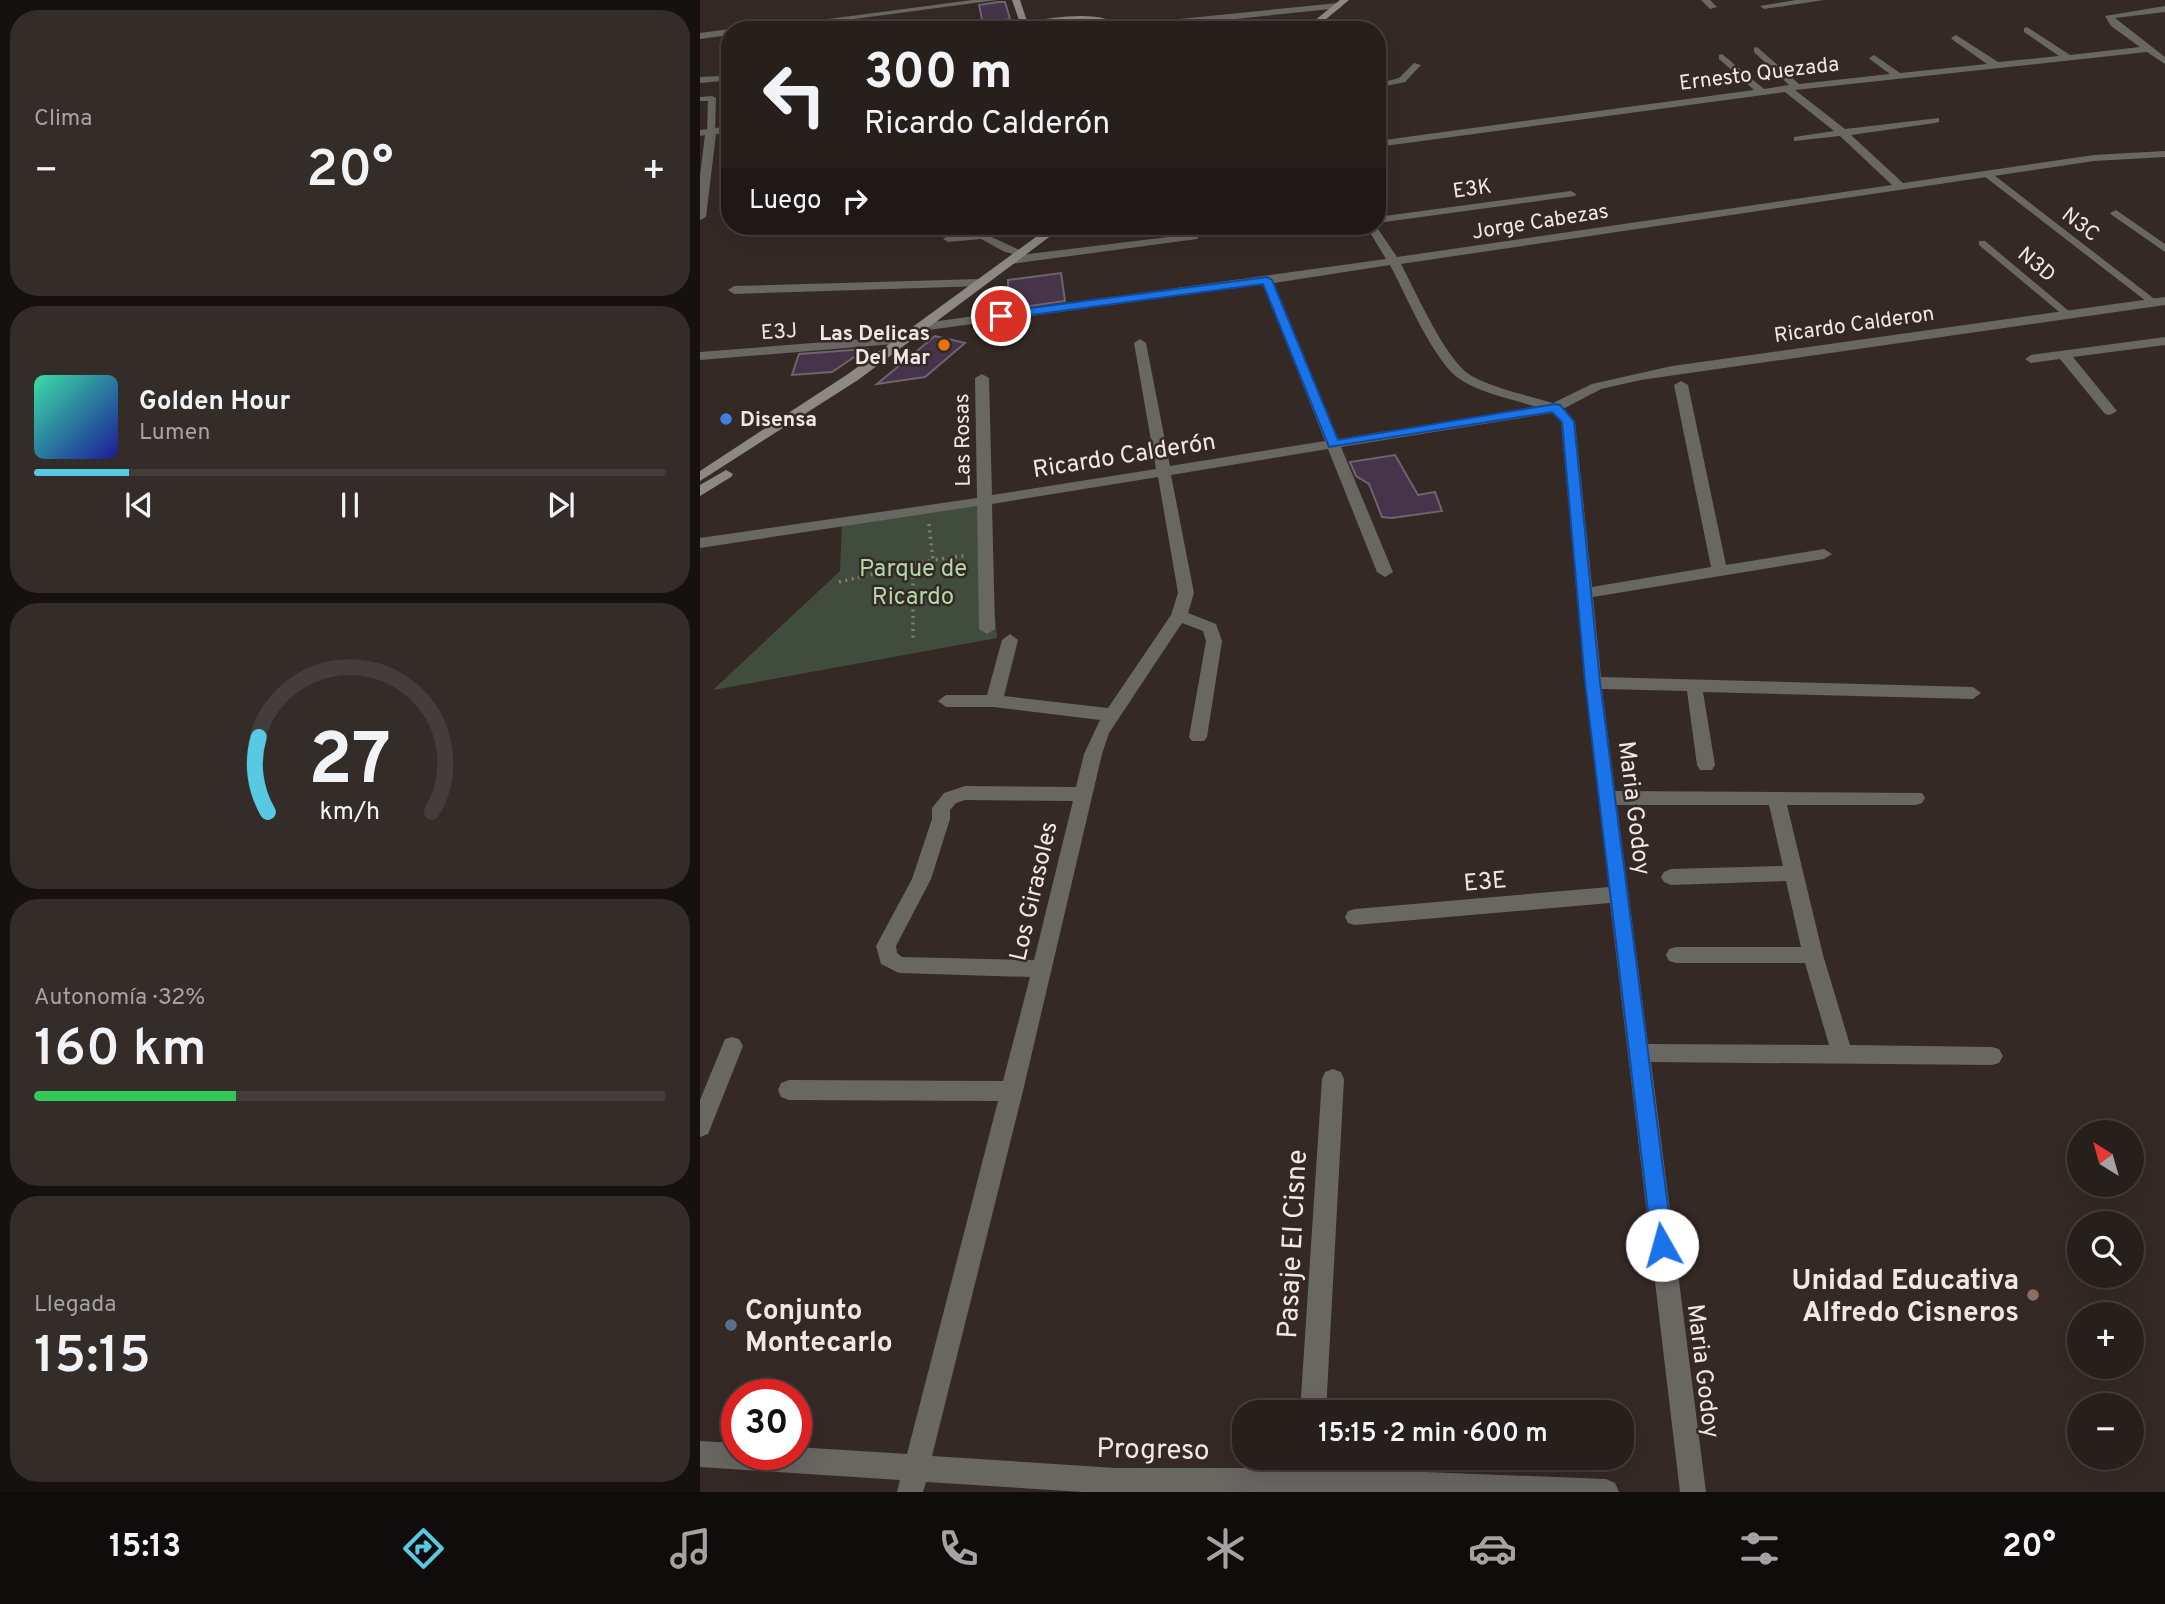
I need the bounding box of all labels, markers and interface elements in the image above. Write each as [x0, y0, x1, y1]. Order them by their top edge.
text: 300 m [864, 44, 1012, 106]
icon: left [749, 49, 840, 140]
street label: Ernesto Quezada [1678, 51, 1841, 98]
text: Clima [34, 105, 92, 134]
text: Ricardo Calderón [864, 105, 1110, 145]
text: 20° [306, 139, 394, 205]
text: − [34, 148, 59, 197]
text: + [641, 148, 666, 197]
street label: E3K [1451, 173, 1493, 206]
icon: right [836, 182, 874, 220]
text: Luego [749, 185, 822, 218]
street label: Jorge Cabezas [1470, 198, 1611, 247]
street label: N3C [2056, 202, 2104, 248]
street label: N3D [2011, 241, 2061, 289]
pin [971, 286, 1031, 346]
icon: arrive [982, 297, 1020, 335]
street label: Ricardo Calderon [1772, 301, 1936, 350]
street label: E3J [760, 318, 798, 347]
place label: Las Delicas Del Mar [819, 321, 930, 372]
marker: Las Delicas Del Mar [936, 337, 952, 353]
text: Golden Hour [139, 386, 290, 419]
street label: Las Rosas [949, 393, 978, 487]
place label: Disensa [740, 407, 817, 434]
marker: Disensa [718, 411, 734, 427]
text: Lumen [139, 419, 210, 448]
street label: Ricardo Calderón [1031, 428, 1218, 486]
icon: previous [120, 486, 158, 524]
icon: pause [331, 486, 369, 524]
icon: next [542, 486, 580, 524]
park label: Parque de Ricardo [859, 555, 967, 613]
text: 27 [309, 718, 391, 810]
street label: Maria Godoy [1610, 739, 1656, 877]
text: km/h [320, 797, 380, 829]
street label: Los Girasoles [1004, 819, 1066, 964]
street label: E3E [1462, 866, 1508, 900]
text: Autonomía · 32% [34, 984, 205, 1013]
text: 160 km [34, 1018, 206, 1084]
north arrow [2067, 1120, 2144, 1197]
map controls [2067, 1120, 2144, 1470]
street label: Pasaje El Cisne [1271, 1149, 1317, 1340]
position arrow [1625, 1208, 1699, 1282]
button: search [2067, 1211, 2144, 1288]
place label: Unidad Educativa Alfredo Cisneros [1791, 1264, 2019, 1332]
marker: Unidad Educativa Alfredo Cisneros [2025, 1287, 2041, 1303]
text: Llegada [34, 1291, 116, 1320]
place label: Conjunto Montecarlo [745, 1294, 893, 1362]
street label: Maria Godoy [1679, 1302, 1725, 1440]
button: + [2067, 1302, 2144, 1379]
marker: Conjunto Montecarlo [723, 1317, 739, 1333]
text: 15:15 [34, 1325, 151, 1391]
speed limit sign: 30 [721, 1379, 812, 1470]
button: − [2067, 1393, 2144, 1470]
text: 15:15 · 2 min · 600 m [1318, 1418, 1548, 1451]
street label: Progreso [1096, 1432, 1210, 1470]
icon: directions [399, 1524, 448, 1573]
icon: music [666, 1524, 715, 1573]
icon: phone [934, 1524, 983, 1573]
icon: climate [1201, 1524, 1250, 1573]
icon: car [1468, 1524, 1517, 1573]
icon: filters [1735, 1524, 1784, 1573]
text: 15:13 [109, 1528, 181, 1568]
text: 20° [2002, 1528, 2056, 1568]

